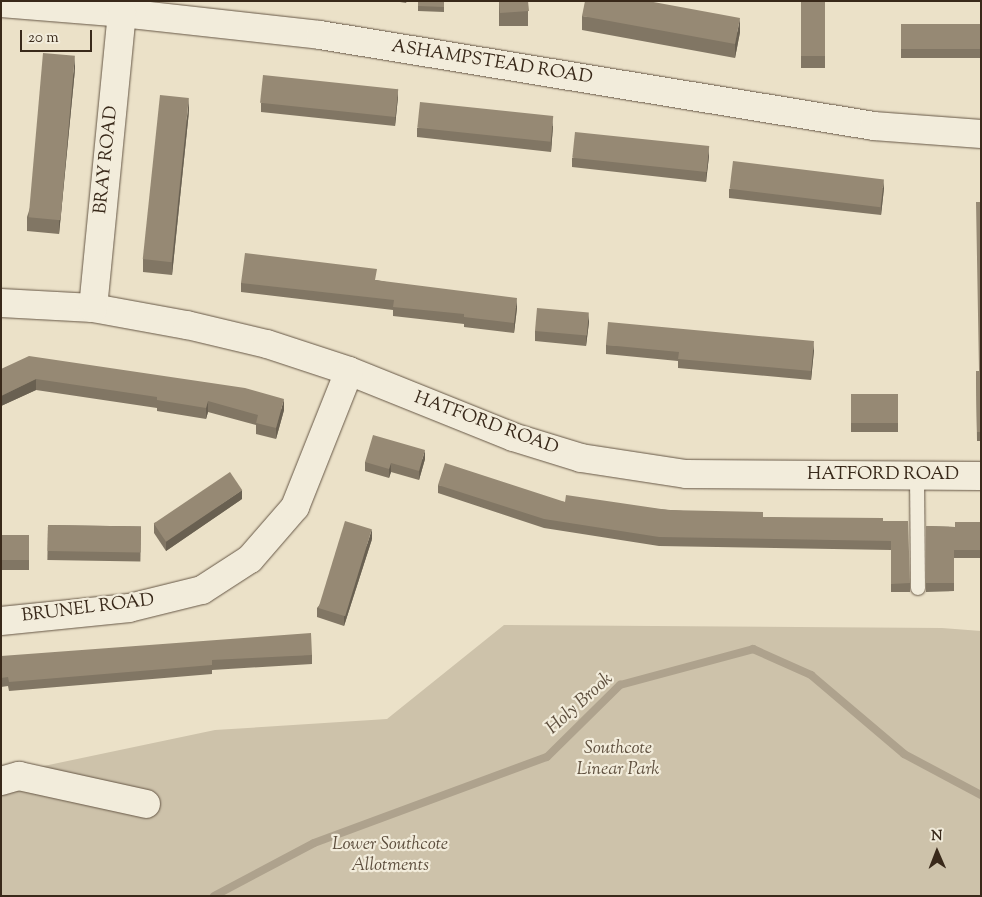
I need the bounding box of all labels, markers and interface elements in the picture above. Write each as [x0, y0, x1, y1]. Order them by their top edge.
scale bar [22, 20, 95, 52]
text: 20 m [28, 28, 59, 49]
street label: ASHAMPSTEAD ROAD [390, 36, 594, 90]
street label: BRAY ROAD [91, 105, 123, 215]
street label: HATFORD ROAD [411, 388, 561, 460]
street label: HATFORD ROAD [807, 464, 959, 486]
street label: BRUNEL ROAD [20, 590, 156, 628]
water label: Holy Brook [542, 668, 618, 740]
park label: Southcote Linear Park [577, 739, 659, 782]
north arrow [912, 827, 962, 877]
text: N [931, 827, 943, 847]
park label: Lower Southcote Allotments [332, 835, 448, 878]

